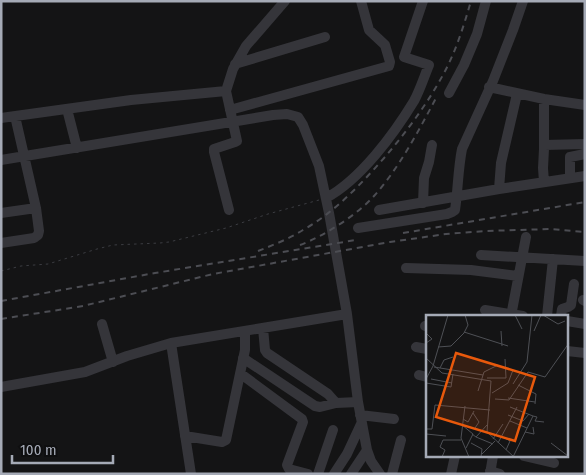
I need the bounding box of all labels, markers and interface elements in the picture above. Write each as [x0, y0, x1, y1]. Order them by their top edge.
inset map [426, 315, 568, 458]
scale bar [12, 432, 114, 464]
text: 100 m [20, 441, 57, 459]

